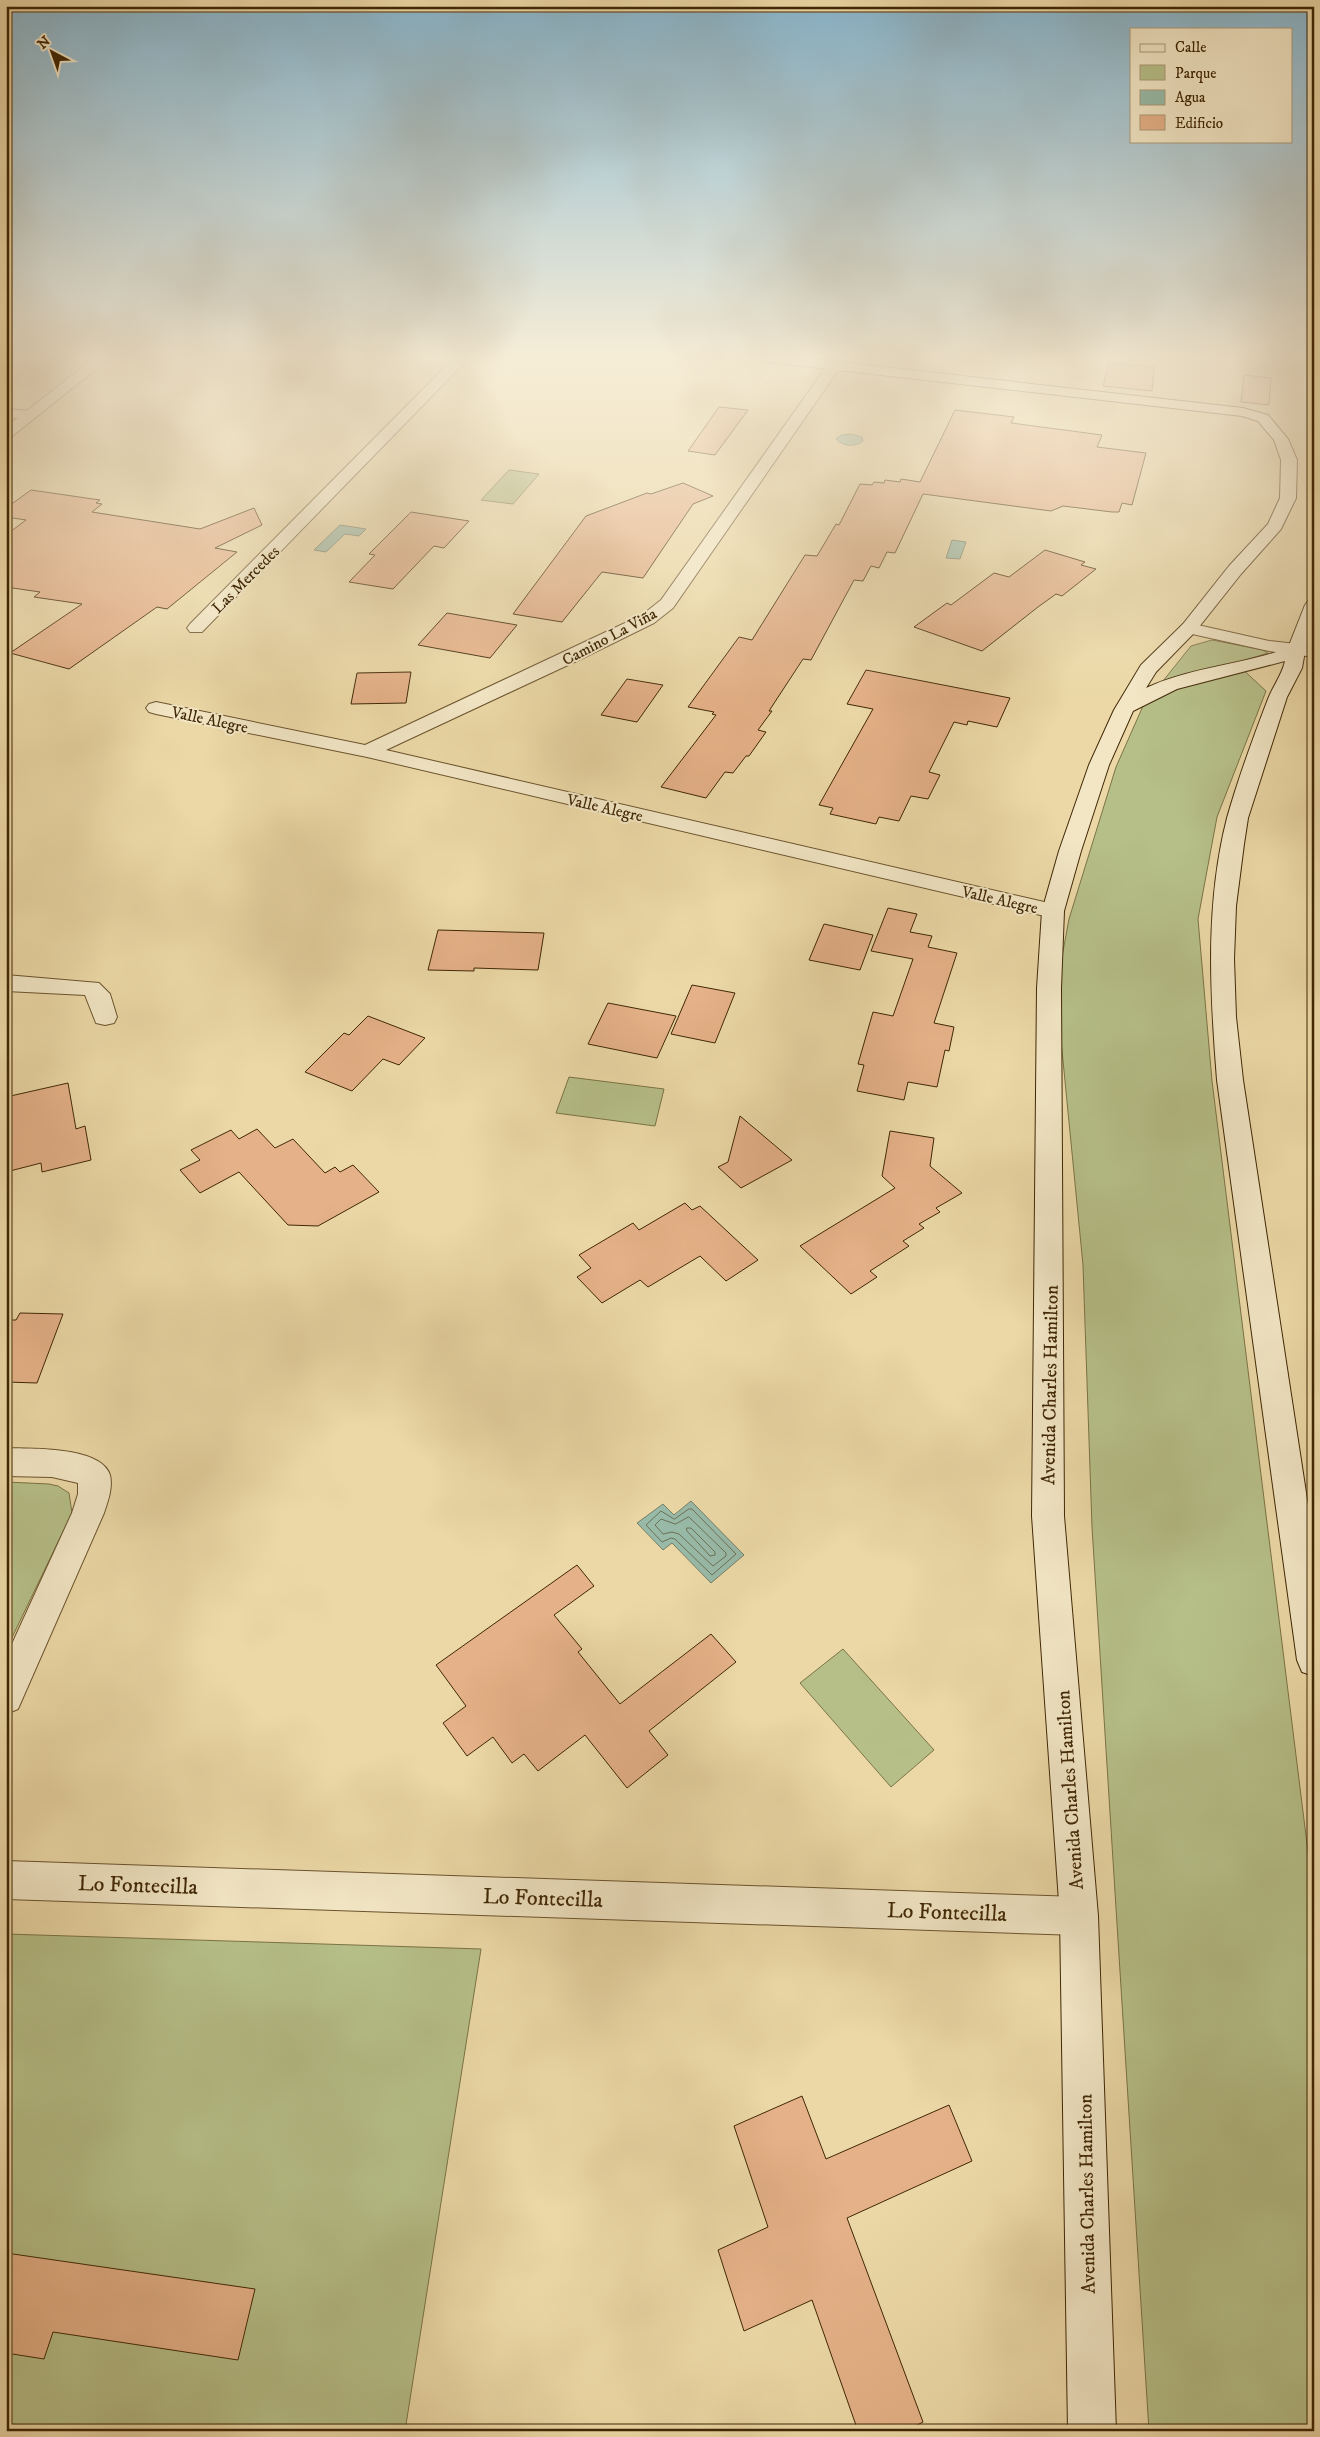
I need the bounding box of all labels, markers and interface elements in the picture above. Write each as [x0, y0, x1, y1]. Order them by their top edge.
north arrow [28, 28, 78, 78]
legend [1130, 28, 1292, 142]
text: N [34, 32, 55, 54]
text: Calle [1175, 38, 1207, 57]
text: Parque [1175, 64, 1216, 83]
text: Agua [1175, 88, 1206, 107]
text: Edificio [1175, 114, 1223, 133]
street label: Las Mercedes [208, 542, 284, 618]
street label: Camino La Viña [559, 604, 660, 670]
street label: Valle Alegre [169, 702, 250, 738]
street label: Valle Alegre [564, 789, 645, 827]
street label: Valle Alegre [959, 881, 1040, 919]
street label: Avenida Charles Hamilton [1037, 1285, 1064, 1485]
street label: Avenida Charles Hamilton [1052, 1689, 1089, 1890]
street label: Lo Fontecilla [78, 1870, 199, 1901]
street label: Lo Fontecilla [483, 1883, 604, 1914]
street label: Lo Fontecilla [887, 1897, 1008, 1928]
street label: Avenida Charles Hamilton [1074, 2094, 1101, 2294]

